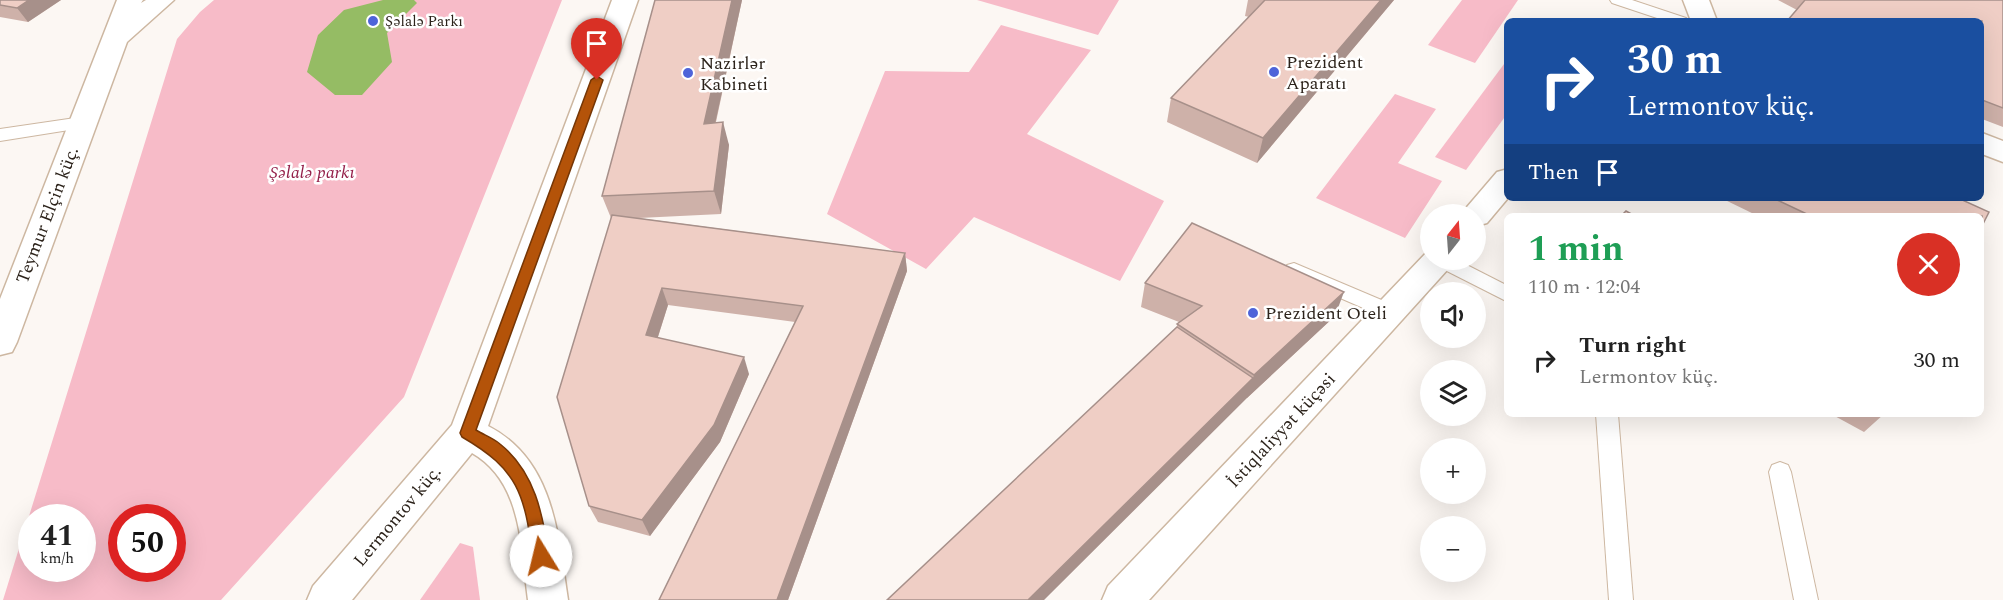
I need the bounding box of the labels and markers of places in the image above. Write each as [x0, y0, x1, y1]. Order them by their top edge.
place label: Şəlalə Parkı [385, 10, 463, 33]
marker: Şəlalə Parkı [366, 14, 380, 28]
pin [571, 18, 622, 80]
place label: Prezident Aparatı [1286, 49, 1363, 97]
place label: Nazirlər Kabineti [700, 50, 768, 98]
marker: Prezident Aparatı [1267, 65, 1281, 79]
marker: Nazirlər Kabineti [681, 66, 695, 80]
place label: Prezident Oteli [1265, 300, 1387, 327]
marker: Prezident Oteli [1246, 306, 1260, 320]

